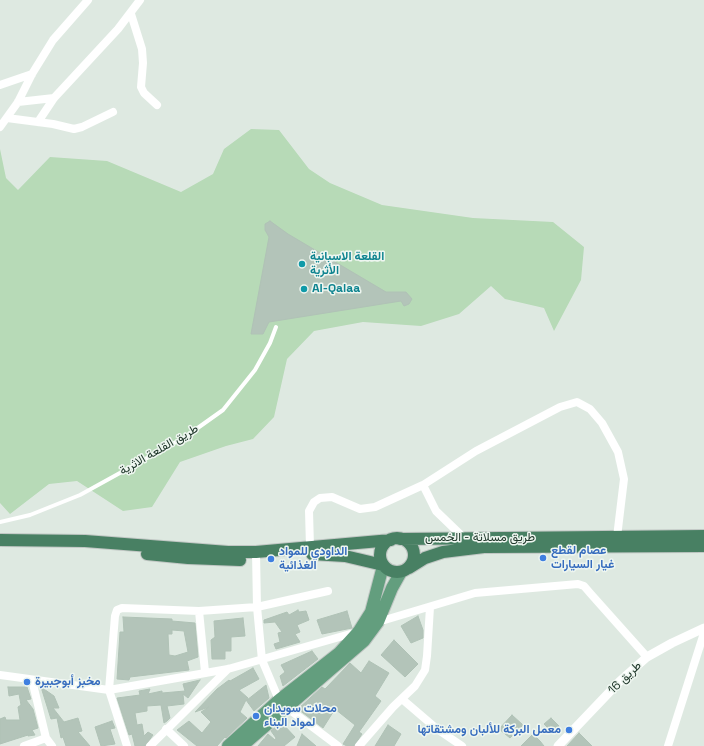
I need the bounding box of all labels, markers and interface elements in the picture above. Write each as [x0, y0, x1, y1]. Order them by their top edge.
place label: القلعة الاسبانية الأثرية [310, 250, 384, 278]
marker: القلعة الاسبانية الأثرية [297, 259, 307, 269]
place label: Al-Qalaa [312, 282, 360, 296]
marker: Al-Qalaa [299, 284, 309, 294]
street label: طريق القلعة الاثرية [117, 422, 201, 478]
street label: طريق مسلاتة - الخمس [425, 531, 535, 545]
place label: عصام لقطع غيار السيارات [551, 544, 614, 572]
place label: الداودي للمواد الغذائية [279, 545, 347, 573]
marker: عصام لقطع غيار السيارات [538, 553, 548, 563]
marker: الداودي للمواد الغذائية [266, 554, 276, 564]
street label: طريق 16 [605, 659, 645, 697]
place label: مخبز أبوجبيرة [35, 675, 101, 689]
marker: مخبز أبوجبيرة [22, 677, 32, 687]
place label: محلات سويدان لمواد البناء [264, 702, 337, 730]
marker: محلات سويدان لمواد البناء [251, 711, 261, 721]
place label: معمل البركة للألبان ومشتقاتها [418, 723, 561, 737]
marker: معمل البركة للألبان ومشتقاتها [564, 725, 574, 735]

